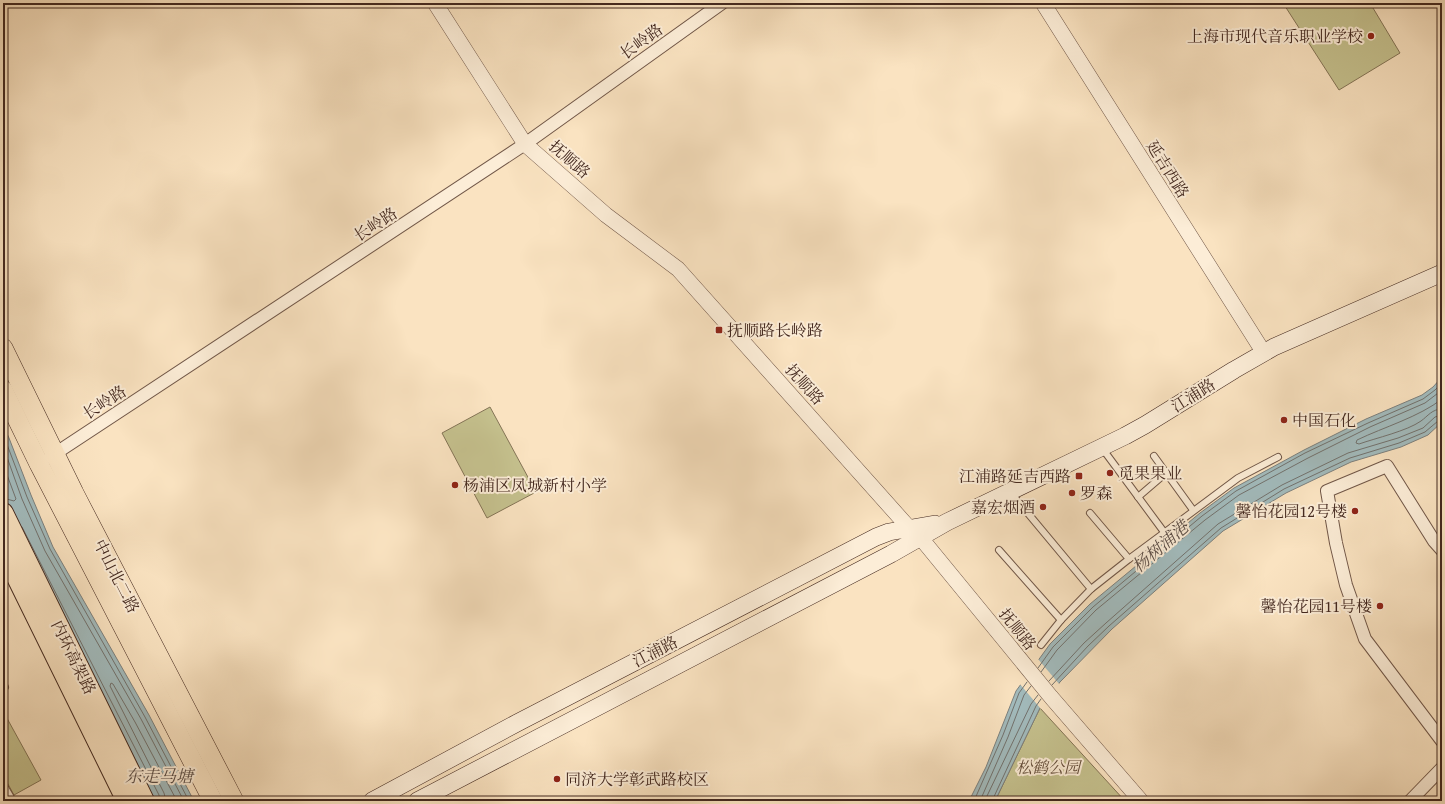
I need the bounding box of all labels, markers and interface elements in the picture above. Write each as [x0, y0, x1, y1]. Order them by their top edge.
street label: 长岭路 [615, 17, 667, 65]
place label: 上海市现代音乐职业学校 [1187, 24, 1363, 48]
marker: 上海市现代音乐职业学校 [1366, 31, 1376, 41]
street label: 抚顺路 [544, 134, 596, 184]
street label: 延吉西路 [1141, 135, 1195, 203]
street label: 长岭路 [348, 201, 402, 247]
place label: 抚顺路长岭路 [727, 318, 823, 342]
marker: 抚顺路长岭路 [714, 325, 724, 335]
street label: 抚顺路 [780, 358, 830, 410]
street label: 江浦路 [1166, 372, 1220, 418]
street label: 长岭路 [77, 379, 131, 425]
place label: 中国石化 [1292, 408, 1356, 432]
marker: 中国石化 [1279, 415, 1289, 425]
place label: 觅果果业 [1118, 461, 1182, 485]
place label: 江浦路延吉西路 [959, 464, 1071, 488]
marker: 觅果果业 [1105, 468, 1115, 478]
marker: 江浦路延吉西路 [1074, 471, 1084, 481]
place label: 杨浦区凤城新村小学 [463, 473, 607, 497]
marker: 杨浦区凤城新村小学 [450, 480, 460, 490]
place label: 罗森 [1080, 481, 1112, 505]
marker: 罗森 [1067, 488, 1077, 498]
place label: 嘉宏烟酒 [971, 495, 1035, 519]
place label: 馨怡花园12号楼 [1236, 499, 1347, 523]
marker: 嘉宏烟酒 [1038, 502, 1048, 512]
marker: 馨怡花园12号楼 [1350, 506, 1360, 516]
water label: 杨树浦港 [1126, 513, 1195, 578]
street label: 中山北二路 [88, 535, 146, 617]
place label: 馨怡花园11号楼 [1261, 594, 1372, 618]
marker: 馨怡花园11号楼 [1375, 601, 1385, 611]
street label: 抚顺路 [994, 603, 1042, 655]
street label: 内环高架路 [46, 616, 102, 698]
street label: 江浦路 [628, 629, 682, 673]
park label: 松鹤公园 [1016, 755, 1083, 779]
water label: 东走马塘 [125, 763, 196, 788]
place label: 同济大学彰武路校区 [565, 767, 709, 791]
marker: 同济大学彰武路校区 [552, 774, 562, 784]

